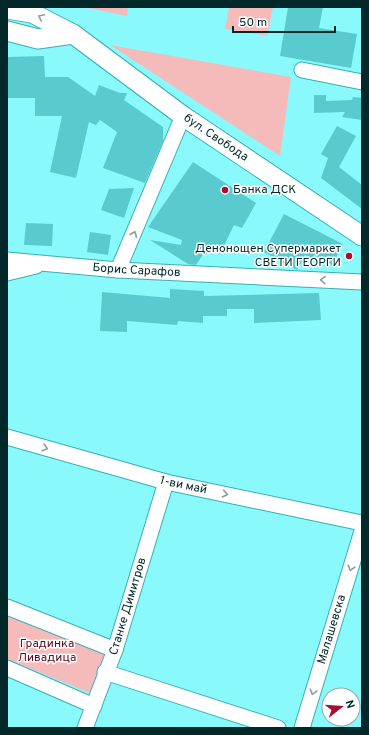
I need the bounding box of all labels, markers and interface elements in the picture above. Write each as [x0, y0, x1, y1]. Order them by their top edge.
scale bar [233, 8, 335, 34]
one-way arrow [38, 14, 46, 22]
text: 50 m [239, 15, 267, 31]
street label: бул. Свобода [180, 110, 251, 165]
place label: Банка ДСК [233, 182, 296, 198]
marker: Банка ДСК [220, 185, 230, 195]
one-way arrow [129, 230, 137, 237]
place label: Денонощен Супермаркет СВЕТИ ГЕОРГИ [195, 241, 342, 271]
marker: Денонощен Супермаркет СВЕТИ ГЕОРГИ [344, 251, 354, 261]
street label: Борис Сарафов [92, 260, 181, 281]
one-way arrow [320, 275, 326, 284]
one-way arrow [41, 443, 48, 452]
street label: 1-ви май [158, 473, 209, 498]
one-way arrow [221, 490, 228, 498]
street label: Станке Димитров [106, 556, 151, 658]
one-way arrow [347, 564, 356, 571]
street label: Малашевска [314, 593, 350, 666]
park label: Градинка Ливадица [18, 636, 76, 666]
north arrow [321, 687, 361, 727]
one-way arrow [309, 689, 318, 696]
text: N [342, 699, 357, 710]

